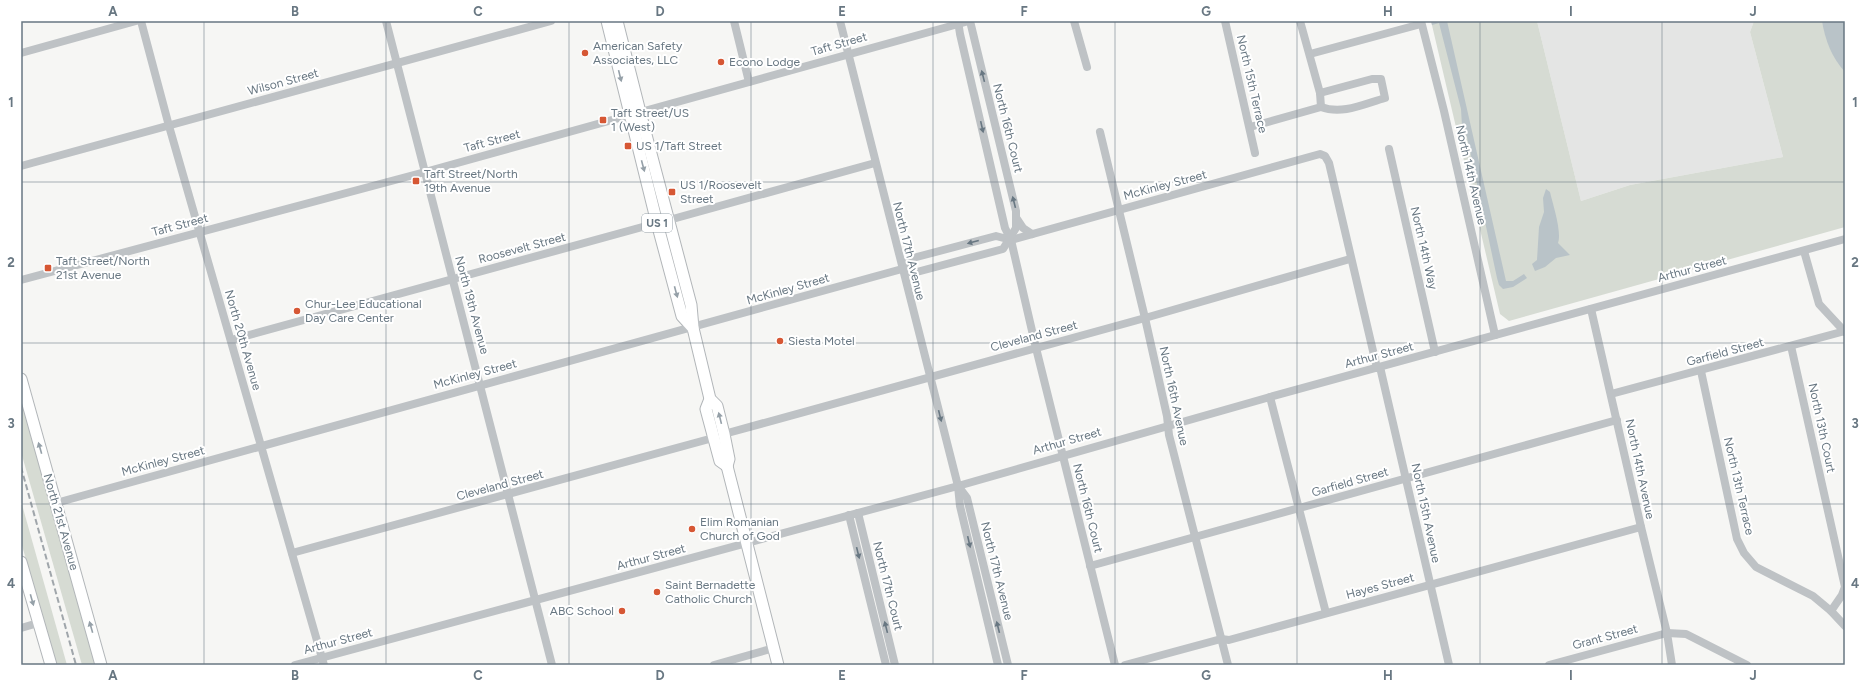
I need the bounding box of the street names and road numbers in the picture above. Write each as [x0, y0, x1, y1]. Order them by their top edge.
street label: Taft Street [809, 29, 869, 59]
street label: North 15th Terrace [1234, 34, 1270, 135]
street label: Wilson Street [246, 66, 320, 98]
street label: North 16th Court [990, 82, 1026, 174]
street label: North 14th Avenue [1453, 124, 1489, 227]
street label: Taft Street [462, 127, 522, 155]
street label: McKinley Street [1122, 167, 1208, 203]
street label: North 17th Avenue [890, 200, 928, 302]
street label: North 14th Way [1408, 205, 1440, 291]
street label: Taft Street [150, 211, 210, 239]
road number: US 1 [642, 214, 672, 232]
street label: Roosevelt Street [477, 229, 568, 266]
street label: Arthur Street [1656, 253, 1728, 285]
street label: North 19th Avenue [452, 254, 492, 356]
street label: McKinley Street [745, 270, 831, 307]
street label: North 20th Avenue [222, 288, 264, 392]
street label: Cleveland Street [989, 318, 1079, 354]
street label: Garfield Street [1685, 335, 1766, 369]
street label: Arthur Street [1343, 339, 1415, 371]
street label: North 16th Avenue [1157, 345, 1191, 447]
street label: McKinley Street [432, 356, 518, 392]
street label: North 13th Court [1806, 382, 1838, 474]
street label: North 14th Avenue [1623, 418, 1658, 521]
street label: Arthur Street [1031, 424, 1103, 457]
street label: North 13th Terrace [1721, 436, 1757, 537]
street label: McKinley Street [120, 443, 206, 479]
street label: North 16th Court [1070, 462, 1106, 554]
street label: North 15th Avenue [1409, 462, 1443, 564]
street label: Garfield Street [1310, 464, 1390, 500]
street label: Cleveland Street [455, 467, 545, 503]
street label: North 21st Avenue [41, 472, 82, 572]
street label: North 17th Avenue [978, 520, 1016, 622]
street label: North 17th Court [870, 540, 906, 632]
street label: Arthur Street [615, 541, 687, 573]
street label: Hayes Street [1344, 570, 1416, 602]
street label: Grant Street [1571, 621, 1640, 652]
street label: Arthur Street [302, 625, 374, 657]

